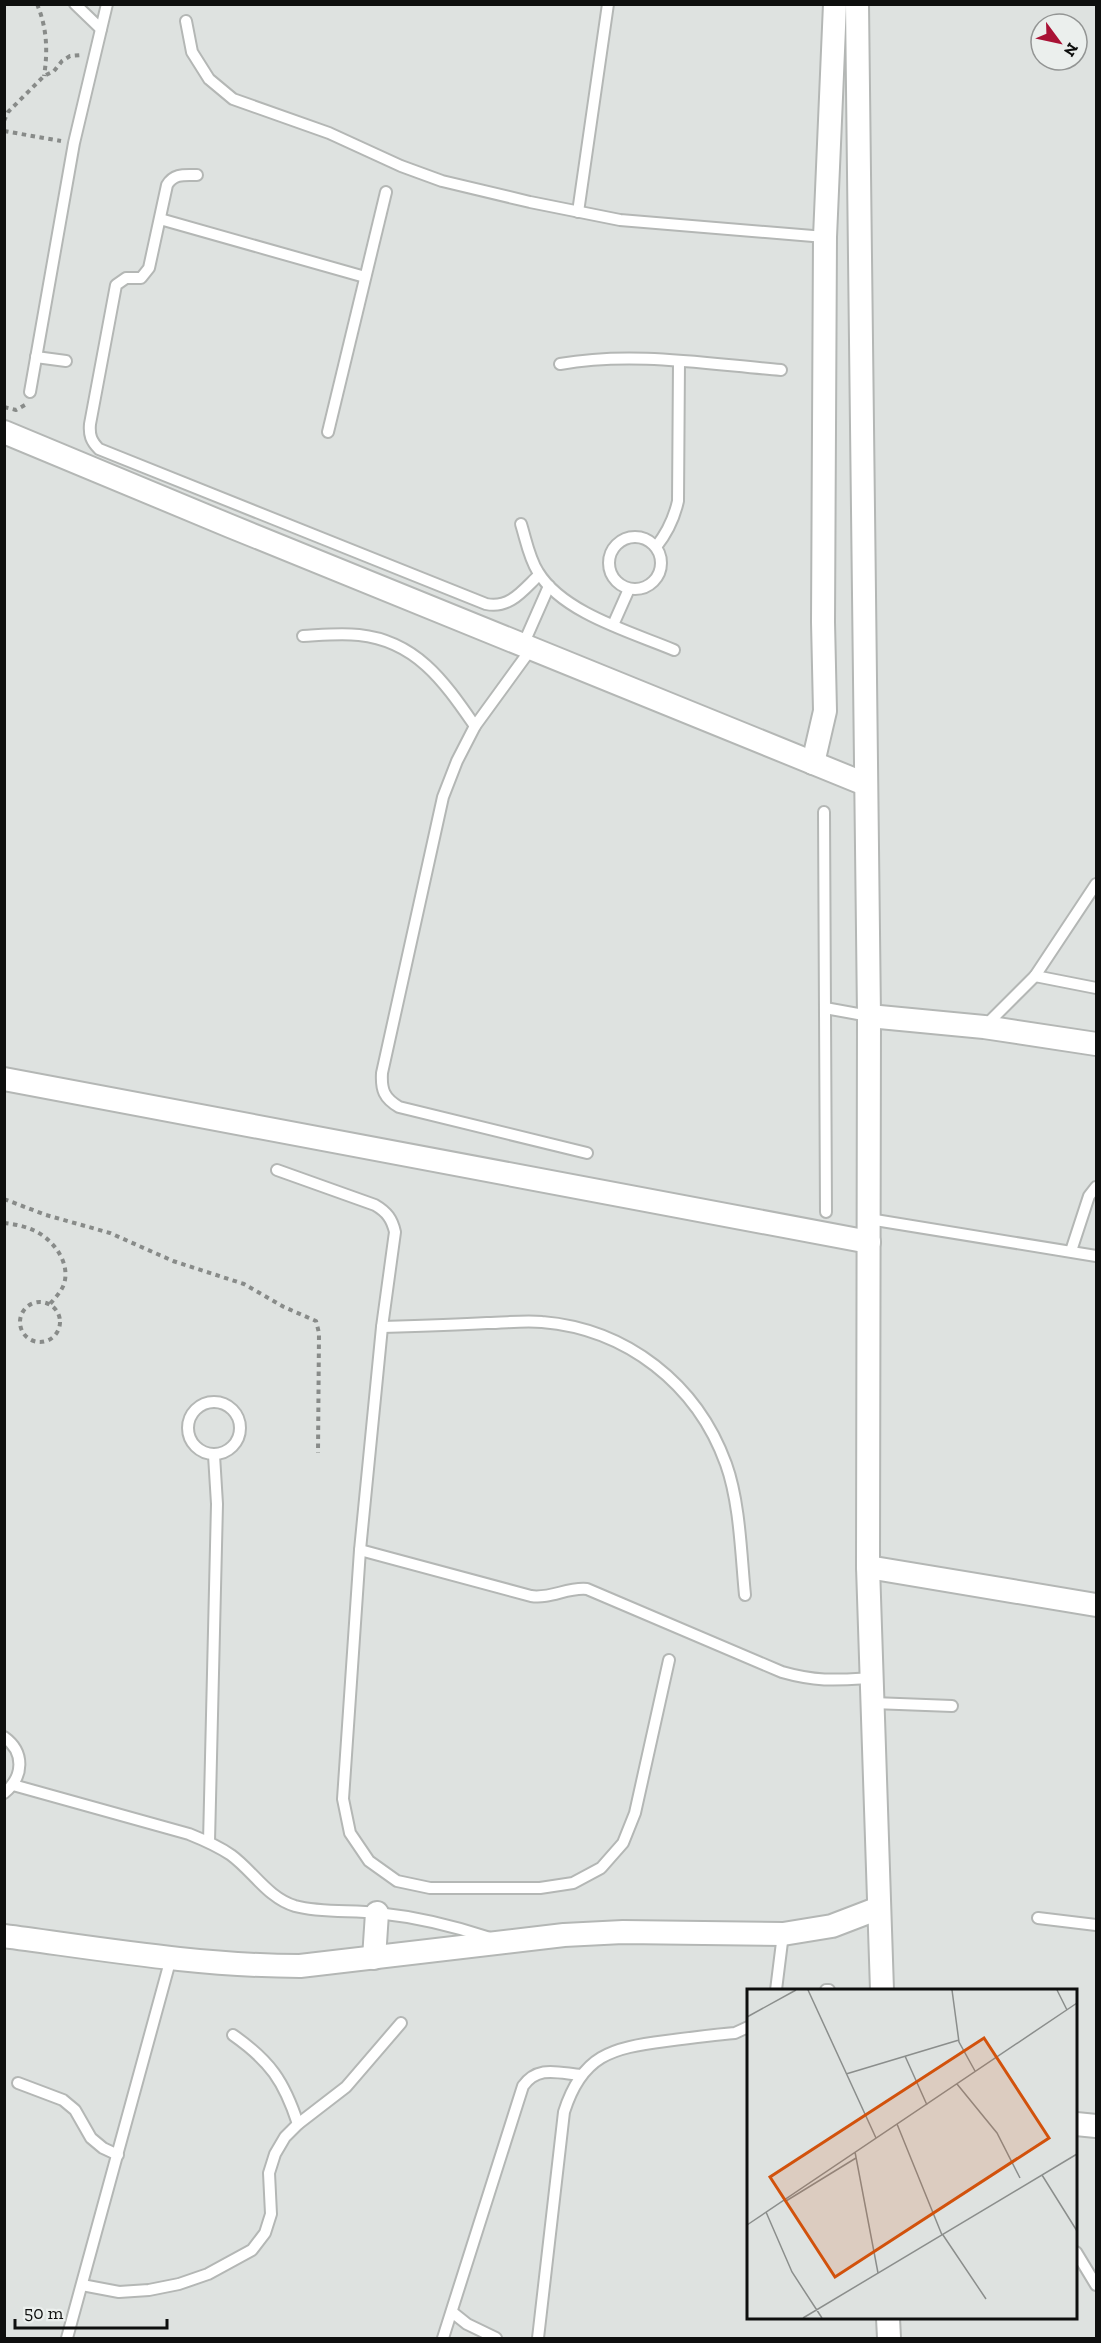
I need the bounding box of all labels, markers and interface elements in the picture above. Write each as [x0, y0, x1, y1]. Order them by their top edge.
north arrow [1029, 12, 1089, 72]
text: N [1060, 40, 1082, 60]
inset map [747, 1989, 1077, 2319]
scale bar [15, 2292, 166, 2330]
text: 50 m [24, 2302, 64, 2324]

